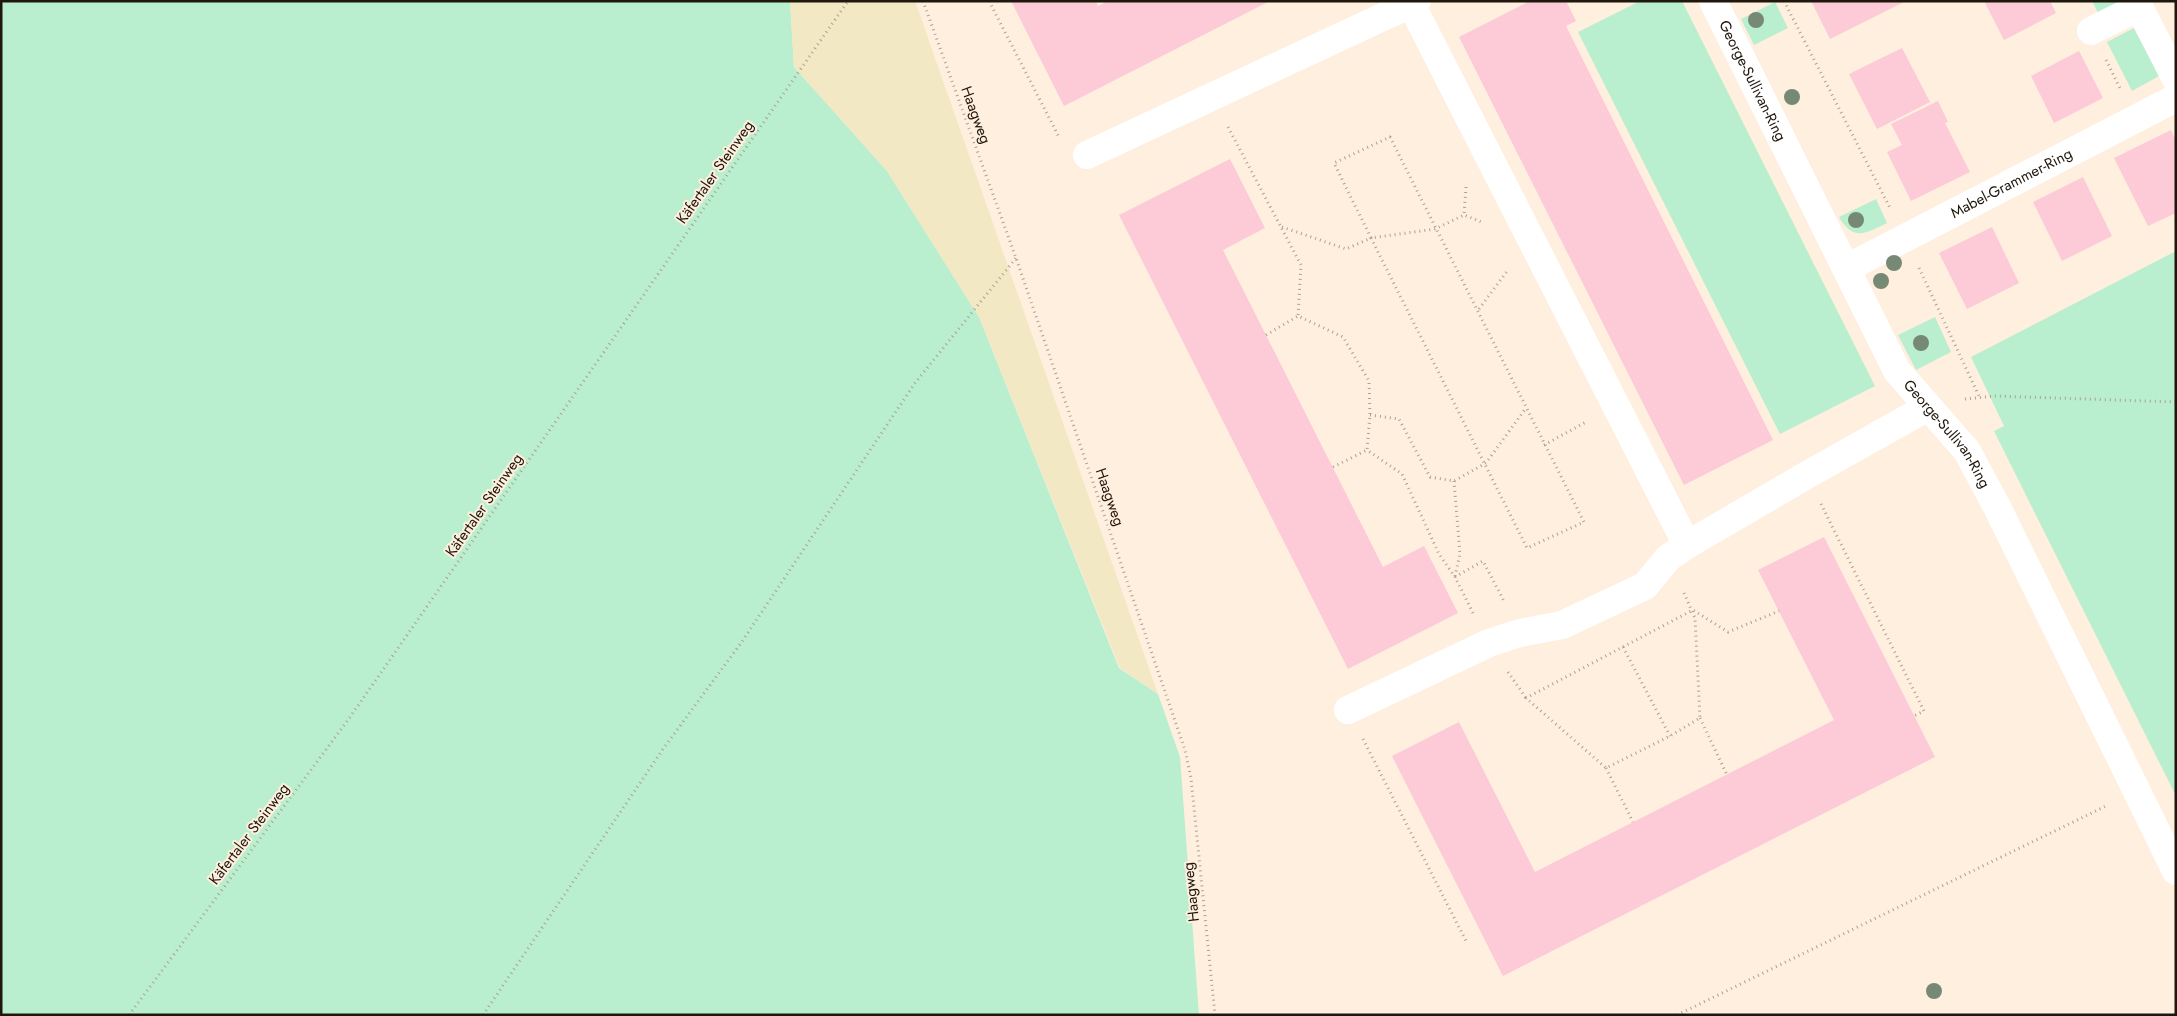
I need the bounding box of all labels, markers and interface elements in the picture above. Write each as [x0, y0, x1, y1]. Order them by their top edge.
street label: George-Sullivan-Ring [1713, 16, 1792, 145]
street label: Haagweg [955, 83, 997, 147]
street label: Käfertaler Steinweg [671, 116, 759, 228]
street label: Mabel-Grammer-Ring [1947, 142, 2076, 224]
street label: George-Sullivan-Ring [1898, 375, 1996, 492]
street label: Käfertaler Steinweg [440, 449, 528, 561]
street label: Haagweg [1090, 465, 1130, 529]
street label: Käfertaler Steinweg [203, 779, 295, 889]
street label: Haagweg [1177, 861, 1205, 923]

